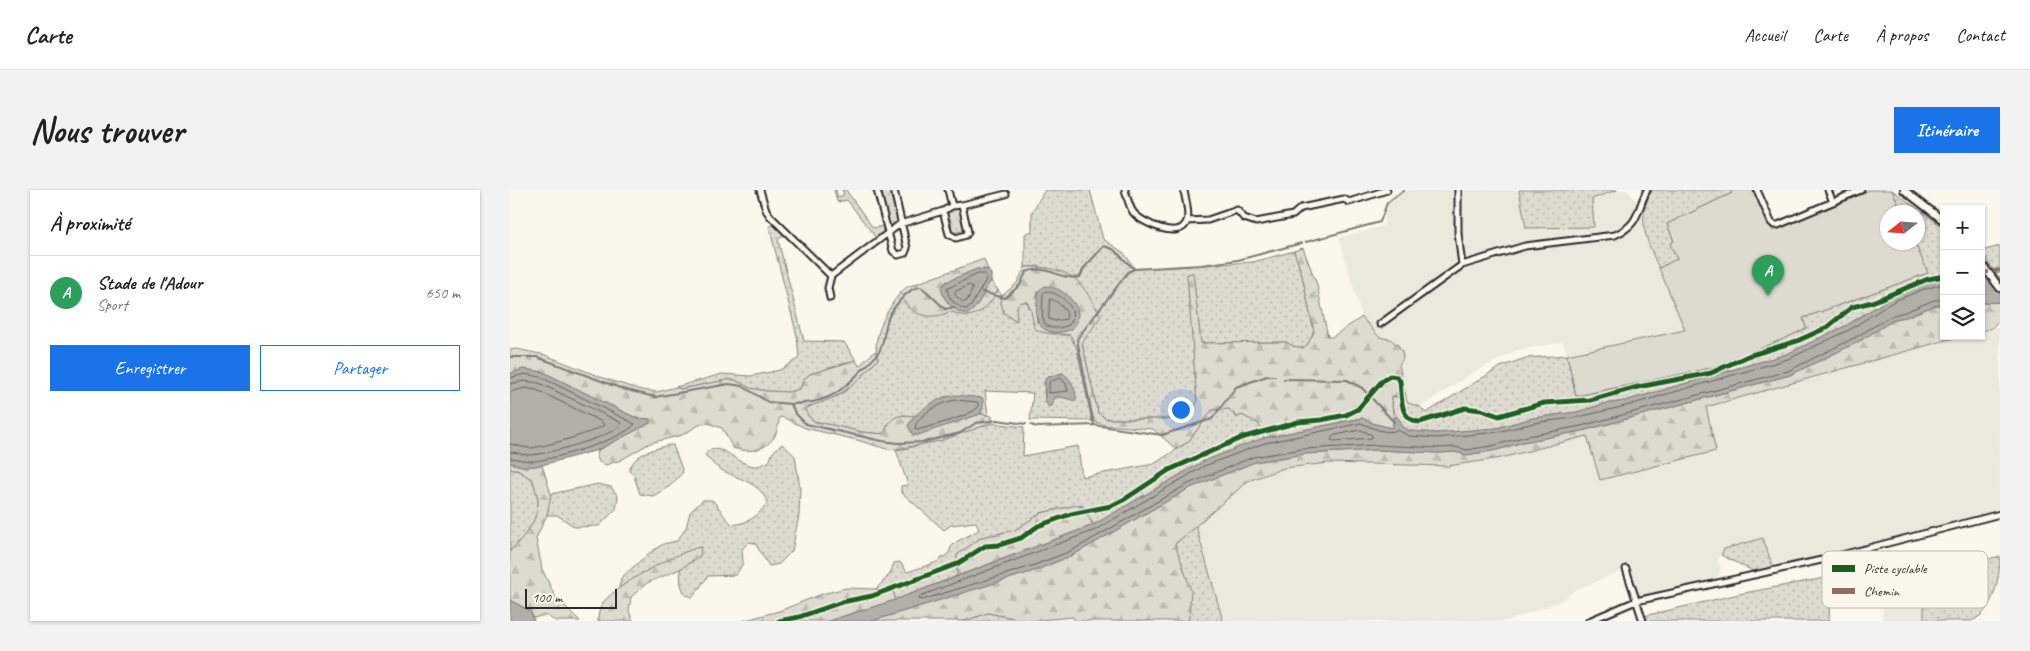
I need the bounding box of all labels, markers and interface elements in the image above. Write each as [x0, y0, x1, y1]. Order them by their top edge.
text: Carte [25, 20, 72, 50]
text: Accueil [1745, 24, 1785, 46]
text: Carte [1813, 24, 1848, 46]
text: À propos [1876, 24, 1928, 46]
text: Contact [1956, 24, 2005, 46]
button: Itinéraire [1894, 107, 2000, 153]
text: Nous trouver [30, 108, 184, 153]
north arrow [1880, 205, 1925, 250]
map controls [1940, 205, 1985, 340]
button: + [1940, 205, 1985, 250]
text: À proximité [50, 210, 130, 236]
button: − [1940, 250, 1985, 295]
pin: A [1752, 255, 1784, 296]
text: Stade de l'Adour [97, 271, 202, 295]
text: A [62, 283, 70, 303]
text: 650 m [426, 283, 460, 303]
text: Sport [97, 295, 128, 315]
button: layers [1940, 295, 1985, 340]
button: Enregistrer [50, 345, 250, 391]
button: Partager [260, 345, 460, 391]
your location [1168, 397, 1194, 423]
legend [1822, 551, 1988, 608]
text: Piste cyclable [1864, 560, 1928, 577]
text: Chemin [1864, 583, 1900, 600]
scale bar [525, 586, 618, 609]
text: 100 m [532, 589, 562, 606]

